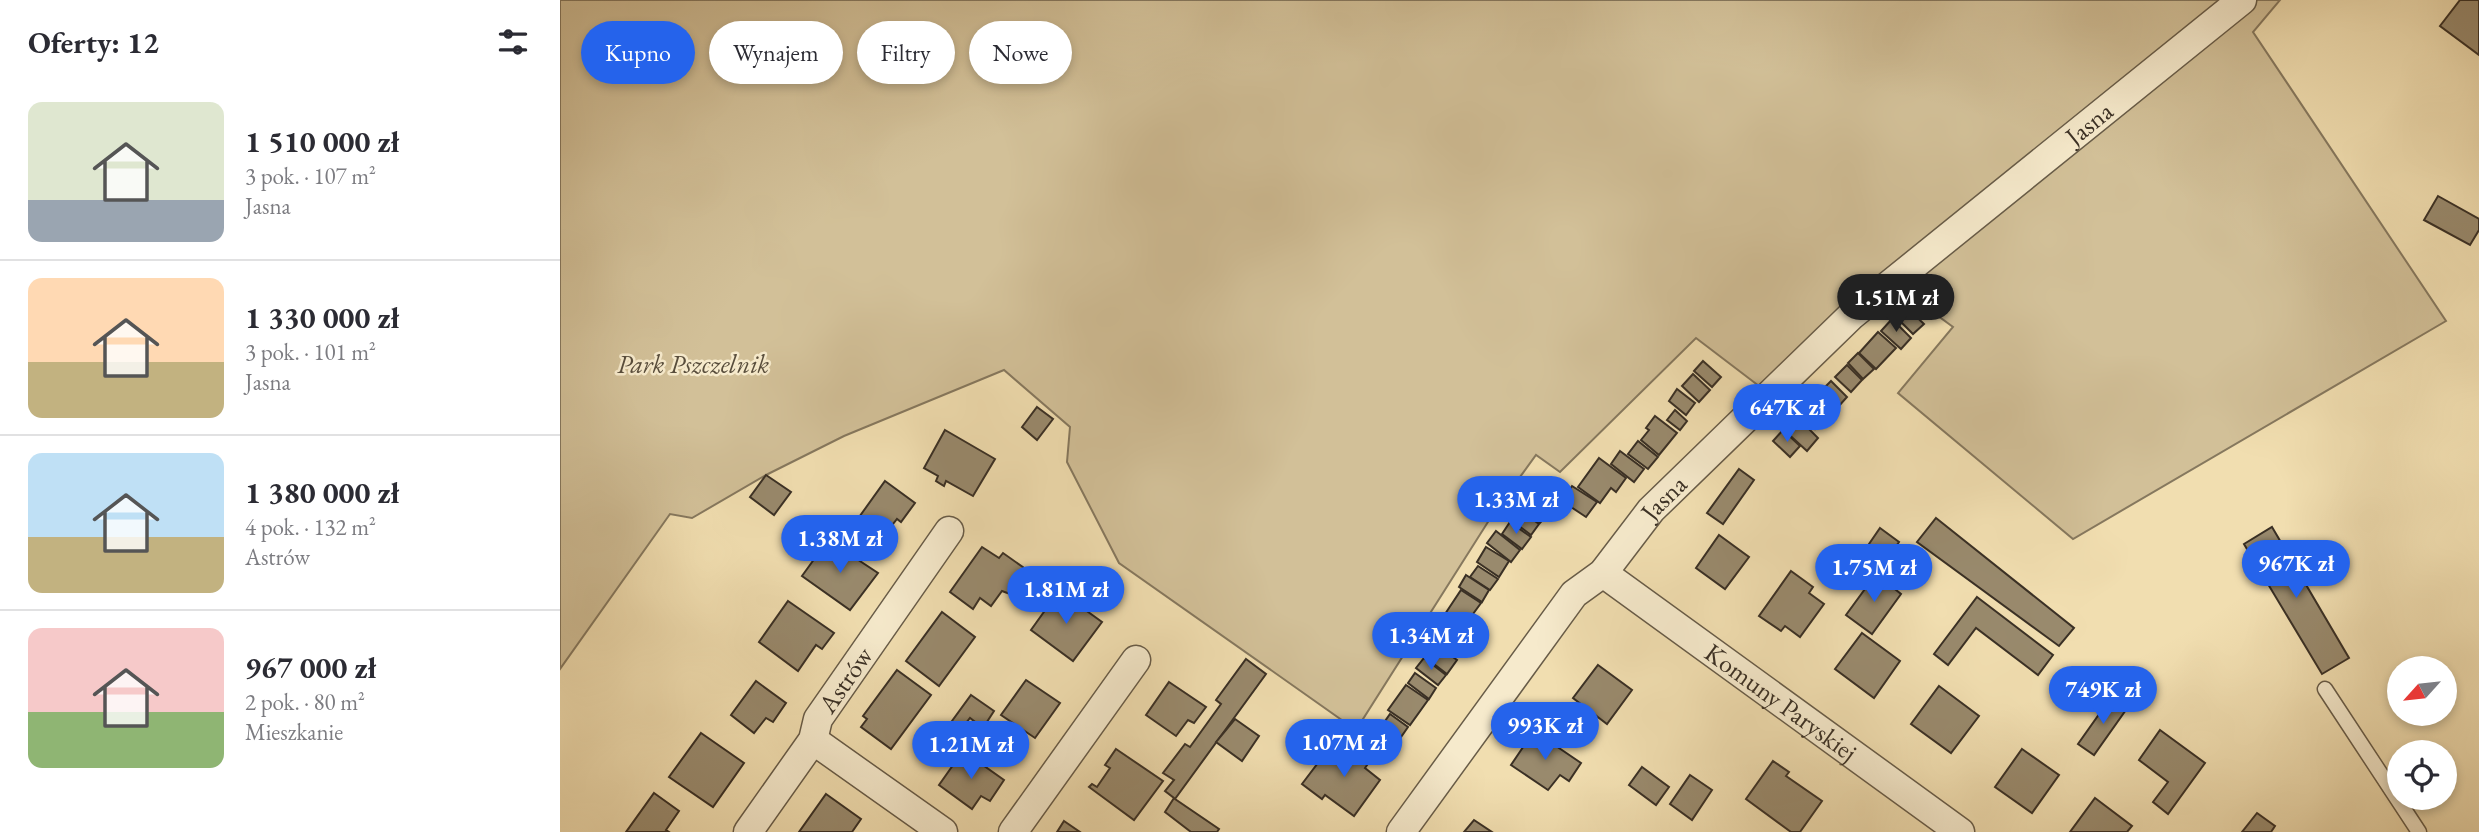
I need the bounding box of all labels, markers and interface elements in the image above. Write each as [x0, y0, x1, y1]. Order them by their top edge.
chip: Kupno [581, 21, 695, 84]
chip: Wynajem [709, 21, 843, 84]
chip: Filtry [857, 21, 955, 84]
chip: Nowe [969, 21, 1072, 84]
text: Oferty: 12 [28, 23, 159, 62]
icon: filters [494, 23, 532, 61]
street label: Jasna [2057, 94, 2120, 154]
text: 1 510 000 zł [245, 122, 399, 161]
icon: home [84, 130, 168, 214]
text: 3 pok. · 107 m² [245, 161, 376, 191]
text: Jasna [245, 191, 291, 221]
pin: 1.51M zł [1824, 274, 1968, 334]
text: 1.51M zł [1853, 282, 1939, 312]
text: 1 330 000 zł [245, 298, 399, 337]
icon: home [84, 306, 168, 390]
text: 3 pok. · 101 m² [245, 337, 376, 367]
park label: Park Pszczelnik [617, 347, 769, 381]
text: Jasna [245, 367, 291, 397]
pin: 647K zł [1722, 384, 1852, 444]
text: 647K zł [1749, 392, 1825, 422]
street label: Jasna [1631, 467, 1695, 528]
text: 1 380 000 zł [245, 473, 399, 512]
pin: 1.33M zł [1444, 476, 1588, 536]
icon: home [84, 481, 168, 565]
text: 1.33M zł [1473, 484, 1559, 514]
text: 4 pok. · 132 m² [245, 512, 376, 542]
pin: 1.38M zł [768, 516, 912, 575]
text: 1.38M zł [797, 523, 883, 553]
pin: 967K zł [2231, 540, 2361, 600]
text: Astrów [245, 542, 310, 572]
pin: 1.75M zł [1802, 544, 1946, 604]
text: 967K zł [2258, 548, 2334, 578]
text: 1.75M zł [1831, 552, 1917, 582]
pin: 1.81M zł [994, 566, 1138, 626]
text: 1.81M zł [1023, 574, 1109, 604]
pin: 1.34M zł [1359, 612, 1503, 672]
text: 1.34M zł [1388, 620, 1474, 650]
street label: Komuny Paryskiej [1698, 635, 1864, 769]
street label: Astrów [810, 640, 880, 721]
text: 967 000 zł [245, 648, 376, 687]
icon: home [84, 656, 168, 740]
north arrow [2387, 656, 2457, 726]
map controls [2387, 656, 2457, 810]
pin: 749K zł [2038, 666, 2168, 726]
text: 749K zł [2065, 674, 2141, 704]
text: 2 pok. · 80 m² [245, 687, 365, 717]
pin: 993K zł [1480, 702, 1610, 762]
text: 993K zł [1507, 710, 1583, 740]
text: Mieszkanie [245, 717, 343, 747]
pin: 1.07M zł [1272, 720, 1416, 779]
pin: 1.21M zł [899, 722, 1043, 781]
text: 1.07M zł [1301, 727, 1387, 757]
text: 1.21M zł [928, 729, 1014, 759]
button: locate [2387, 740, 2457, 810]

